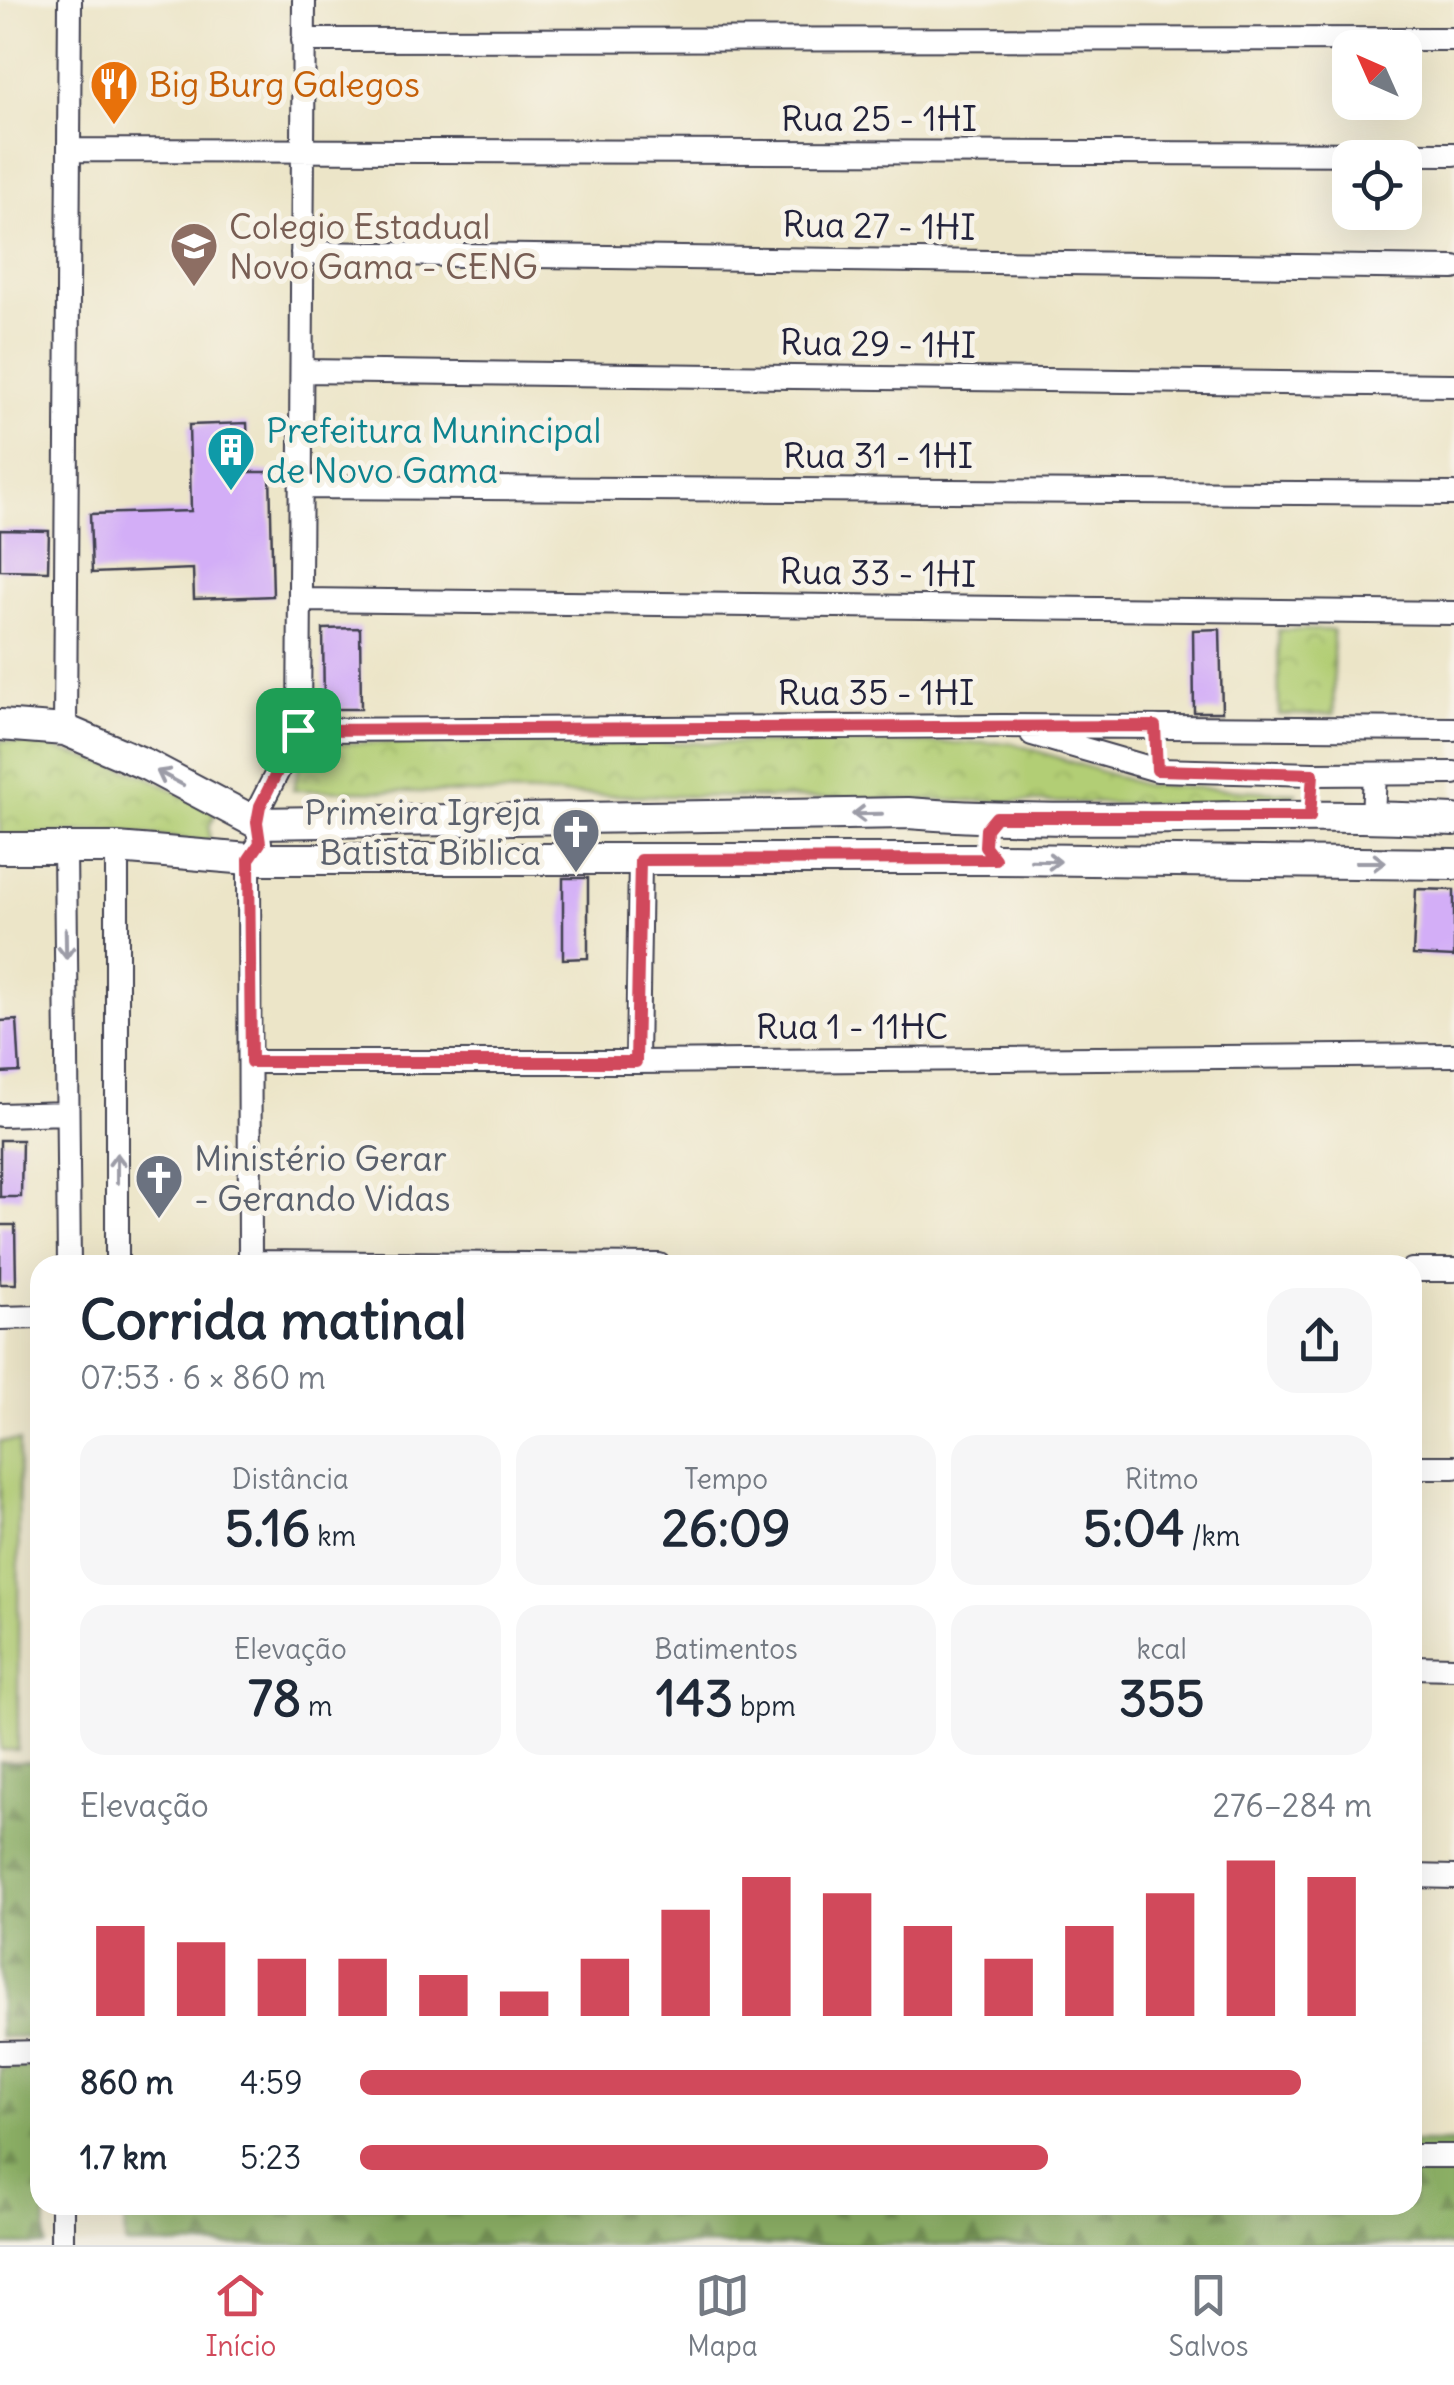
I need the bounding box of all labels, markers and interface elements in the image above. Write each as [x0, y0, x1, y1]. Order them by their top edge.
north arrow [1332, 30, 1422, 120]
map controls [1332, 30, 1422, 230]
restaurant icon: Big Burg Galegos [88, 58, 140, 126]
place label: Big Burg Galegos [149, 62, 420, 106]
street label: Rua 25 - 1HI [781, 96, 977, 140]
button: locate [1332, 140, 1422, 230]
street label: Rua 27 - 1HI [782, 201, 976, 249]
place label: Colegio Estadual Novo Gama - CENG [229, 204, 538, 288]
school or university icon: Colegio Estadual Novo Gama - CENG [168, 220, 220, 288]
street label: Rua 29 - 1HI [780, 319, 976, 367]
place label: Prefeitura Munincipal de Novo Gama [266, 408, 601, 492]
building icon: Prefeitura Munincipal de Novo Gama [205, 424, 257, 492]
street label: Rua 31 - 1HI [783, 433, 973, 477]
street label: Rua 33 - 1HI [779, 548, 977, 596]
street label: Rua 35 - 1HI [778, 670, 974, 714]
pin [256, 688, 341, 773]
icon: arrive [271, 703, 326, 758]
one-way arrow [156, 768, 186, 787]
place label: Primeira Igreja Batista Bíblica [304, 790, 541, 874]
one-way arrow [851, 804, 884, 824]
church icon: Primeira Igreja Batista Bíblica [550, 806, 602, 874]
one-way arrow [1030, 851, 1062, 870]
one-way arrow [1354, 852, 1387, 872]
one-way arrow [56, 927, 75, 959]
street label: Rua 1 - 11HC [756, 1004, 948, 1048]
place label: Ministério Gerar - Gerando Vidas [194, 1136, 450, 1220]
one-way arrow [108, 1152, 126, 1184]
church icon: Ministério Gerar - Gerando Vidas [133, 1152, 185, 1220]
text: Corrida matinal [80, 1285, 467, 1354]
button: share [1267, 1288, 1372, 1393]
text: 07:53 · 6 × 860 m [80, 1357, 326, 1398]
text: Distância [232, 1461, 349, 1497]
text: Tempo [684, 1461, 768, 1497]
text: Ritmo [1125, 1461, 1199, 1497]
text: 5.16 [225, 1497, 310, 1560]
text: 26:09 [661, 1497, 791, 1560]
text: 5:04 [1083, 1497, 1185, 1560]
text: km [310, 1518, 356, 1554]
text: /km [1185, 1518, 1240, 1554]
text: Elevação [234, 1631, 347, 1667]
text: Batimentos [654, 1631, 798, 1667]
text: kcal [1136, 1631, 1187, 1667]
text: 78 [248, 1667, 301, 1730]
text: 143 [656, 1667, 733, 1730]
text: 355 [1119, 1667, 1205, 1730]
text: m [301, 1688, 333, 1724]
text: bpm [733, 1688, 796, 1724]
text: Elevação [80, 1785, 209, 1826]
text: 276–284 m [1212, 1785, 1372, 1826]
text: 860 m [80, 2062, 174, 2103]
text: 4:59 [240, 2062, 303, 2103]
text: 1.7 km [80, 2137, 167, 2178]
text: 5:23 [240, 2137, 301, 2178]
tab: Início [205, 2268, 276, 2364]
tab: Mapa [687, 2268, 758, 2364]
tab: Salvos [1169, 2268, 1248, 2364]

